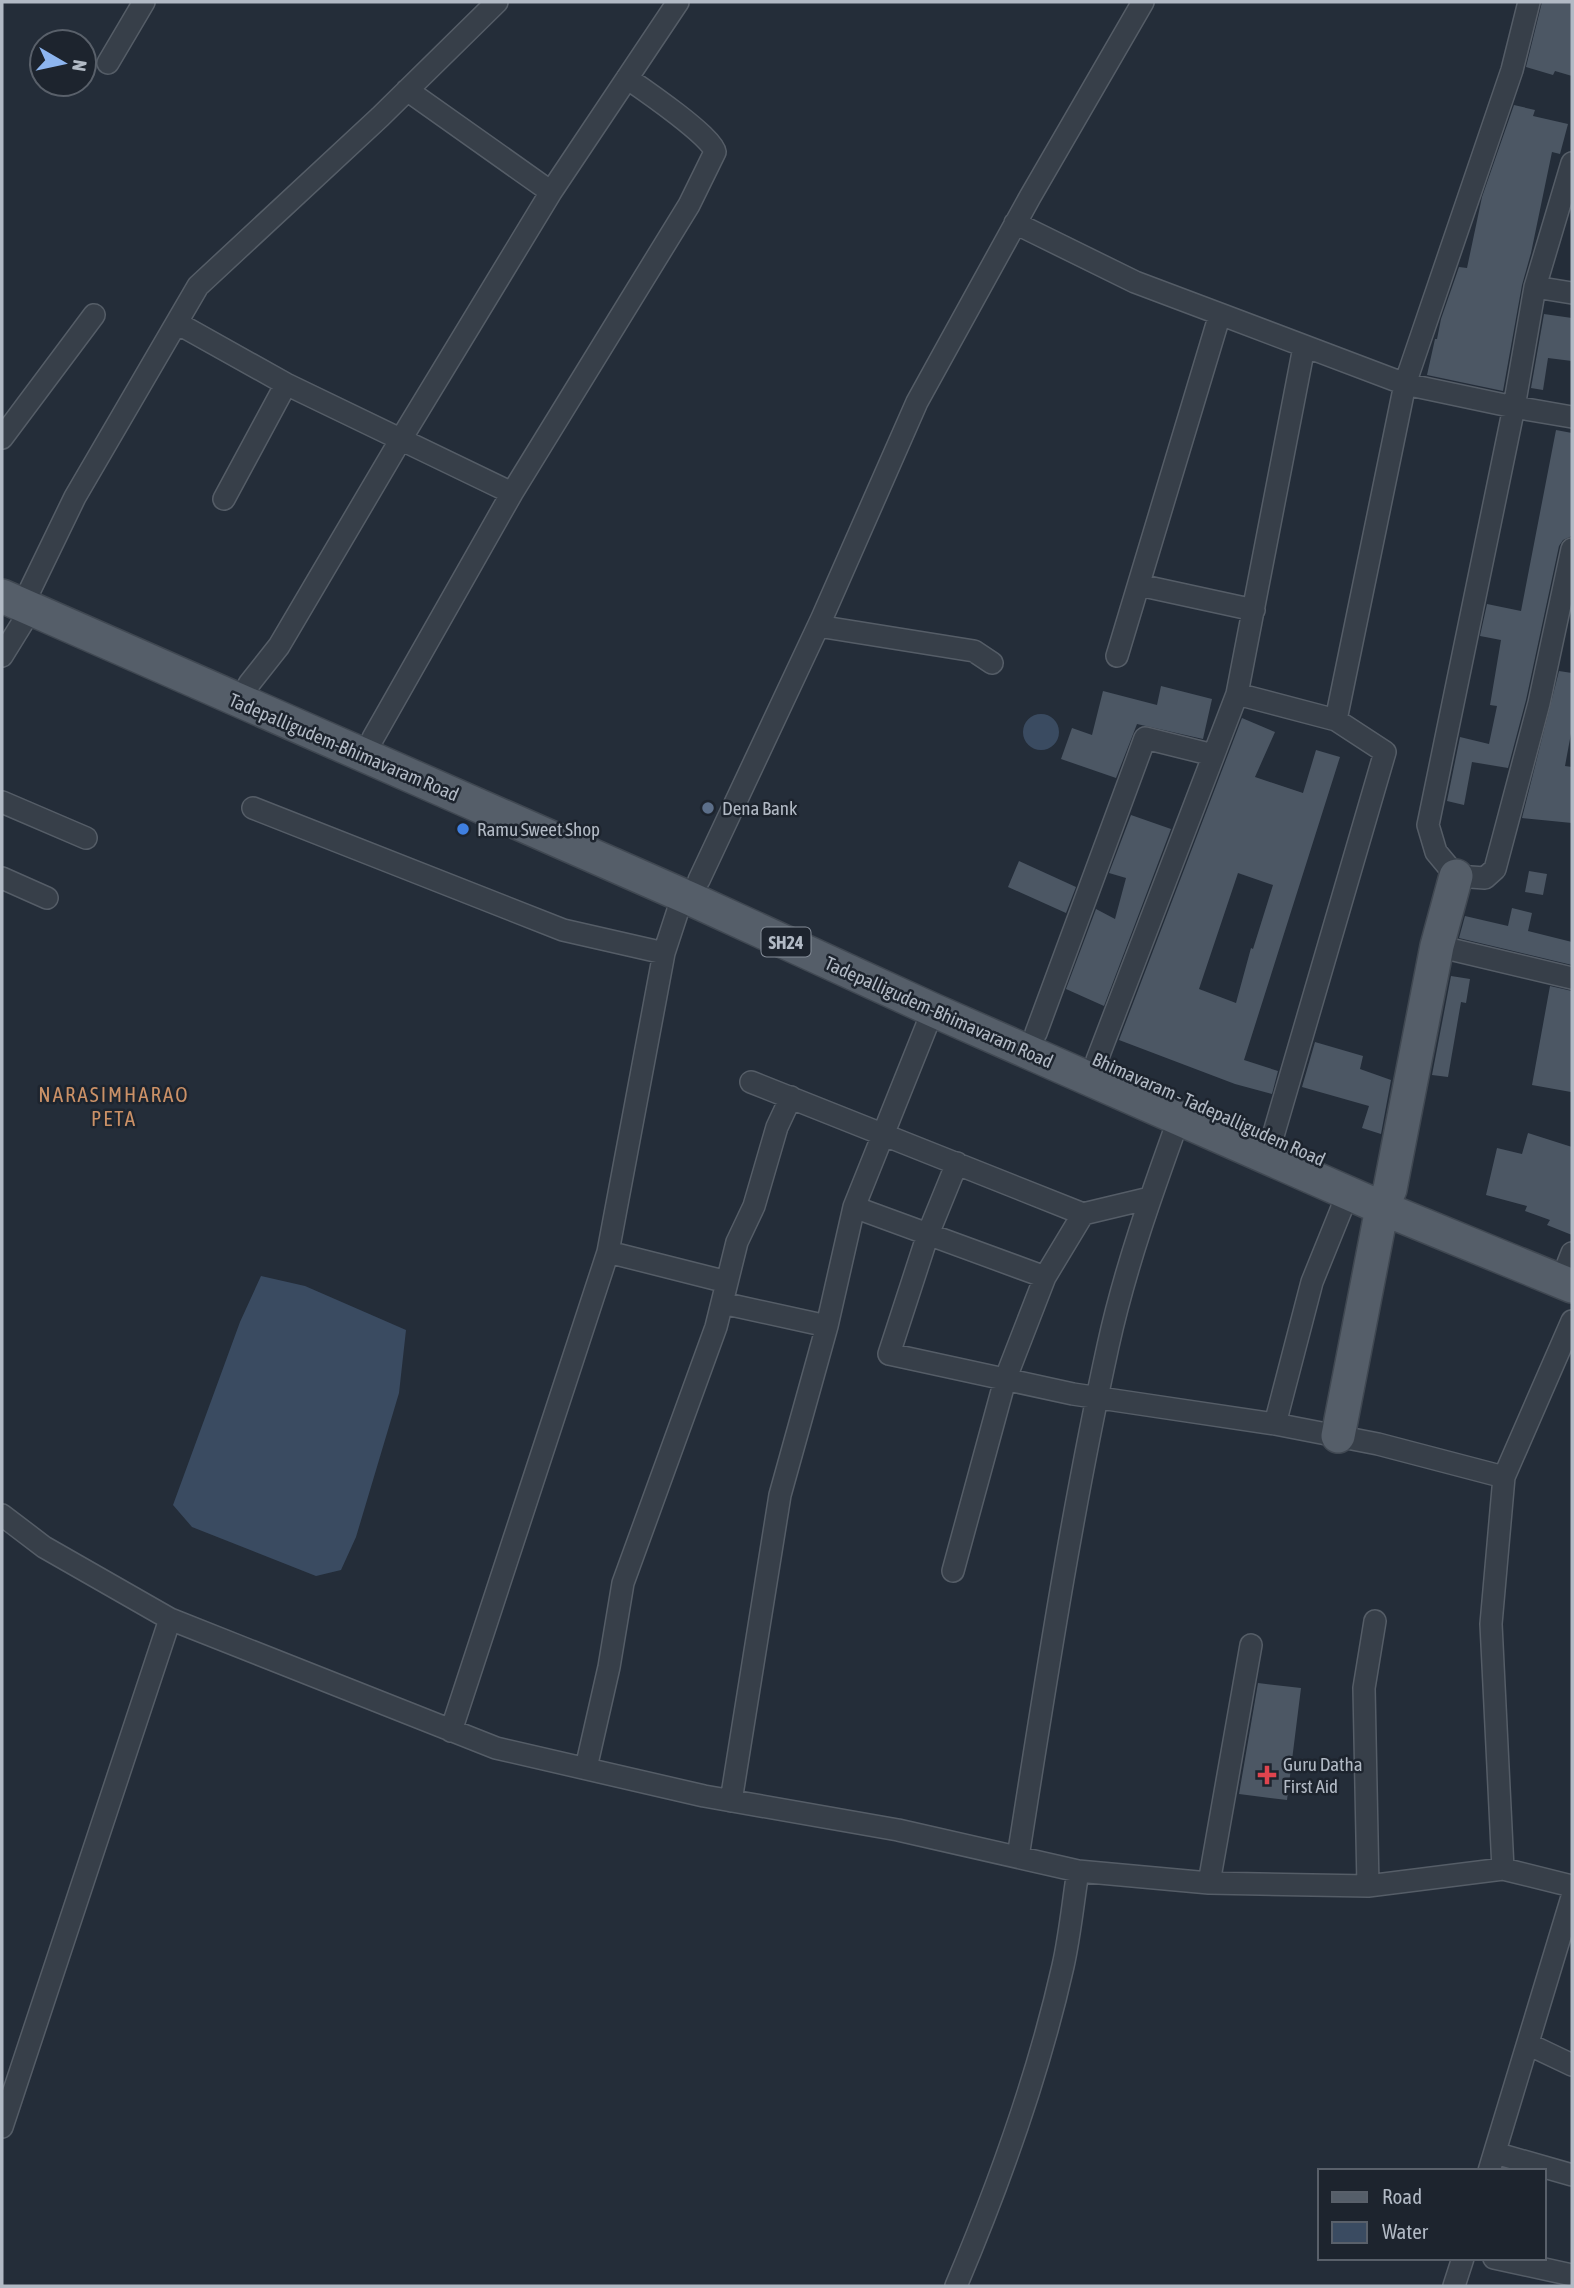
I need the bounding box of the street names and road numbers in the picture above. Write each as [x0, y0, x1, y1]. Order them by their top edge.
street label: Tadepalligudem-Bhimavaram Road [226, 689, 462, 805]
road number: SH24 [762, 928, 810, 957]
street label: Tadepalligudem-Bhimavaram Road [822, 952, 1056, 1072]
street label: Bhimavaram - Tadepalligudem Road [1089, 1048, 1329, 1170]

